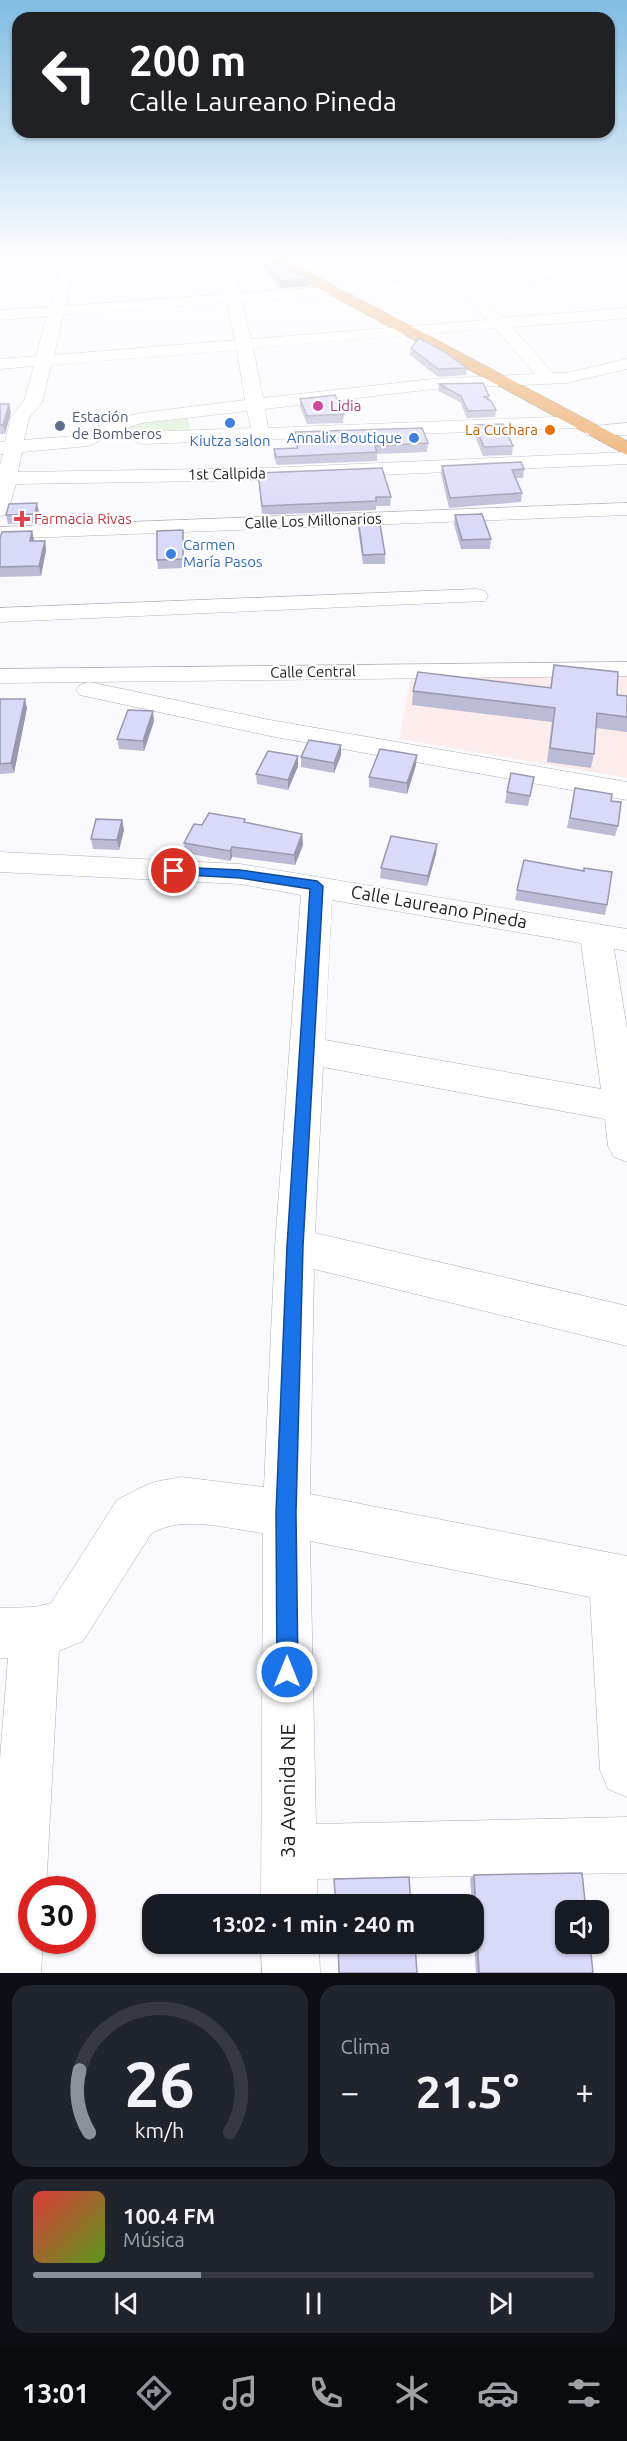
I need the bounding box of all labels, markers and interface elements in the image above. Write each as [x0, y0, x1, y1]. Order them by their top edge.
icon: left [30, 36, 108, 114]
text: 200 m [129, 37, 246, 84]
text: Calle Laureano Pineda [129, 86, 397, 116]
place label: Lidia [330, 397, 361, 414]
marker: Lidia [311, 399, 325, 413]
place label: Estación de Bomberos [72, 408, 162, 442]
marker: Kiutza salon [223, 416, 237, 430]
marker: Estación de Bomberos [53, 419, 67, 433]
place label: La Cuchara [465, 421, 538, 438]
marker: La Cuchara [543, 423, 557, 437]
place label: Annalix Boutique [287, 429, 402, 446]
marker: Annalix Boutique [407, 431, 421, 445]
place label: Kiutza salon [189, 432, 271, 449]
street label: 1st Callpida [188, 464, 266, 483]
place label: Farmacia Rivas [34, 510, 132, 527]
street label: Calle Los Millonarios [244, 510, 382, 531]
marker: Farmacia Rivas [15, 512, 29, 526]
place label: Carmen María Pasos [183, 536, 263, 570]
marker: Carmen María Pasos [164, 547, 178, 561]
street label: Calle Central [270, 662, 356, 681]
pin [148, 845, 199, 896]
icon: arrive [157, 854, 190, 887]
street label: Calle Laureano Pineda [350, 881, 529, 931]
position arrow [255, 1640, 319, 1704]
street label: 3a Avenida NE [275, 1724, 299, 1858]
speed limit sign: 30 [18, 1876, 96, 1954]
map controls [555, 1900, 609, 1954]
button: sound [555, 1900, 609, 1954]
text: 13:02 · 1 min · 240 m [211, 1911, 415, 1936]
text: Clima [341, 2035, 390, 2058]
text: 26 [125, 2049, 195, 2119]
text: 21.5° [416, 2066, 519, 2117]
text: − [341, 2073, 359, 2110]
text: + [575, 2073, 594, 2110]
text: km/h [135, 2118, 184, 2142]
text: 100.4 FM [123, 2203, 215, 2228]
text: Música [123, 2228, 185, 2251]
icon: previous [110, 2287, 143, 2320]
icon: pause [297, 2287, 330, 2320]
icon: next [484, 2287, 517, 2320]
icon: directions [133, 2372, 175, 2414]
icon: music [219, 2372, 261, 2414]
icon: phone [305, 2372, 347, 2414]
icon: climate [391, 2372, 433, 2414]
icon: car [477, 2372, 519, 2414]
icon: filters [563, 2372, 605, 2414]
text: 13:01 [22, 2378, 90, 2408]

